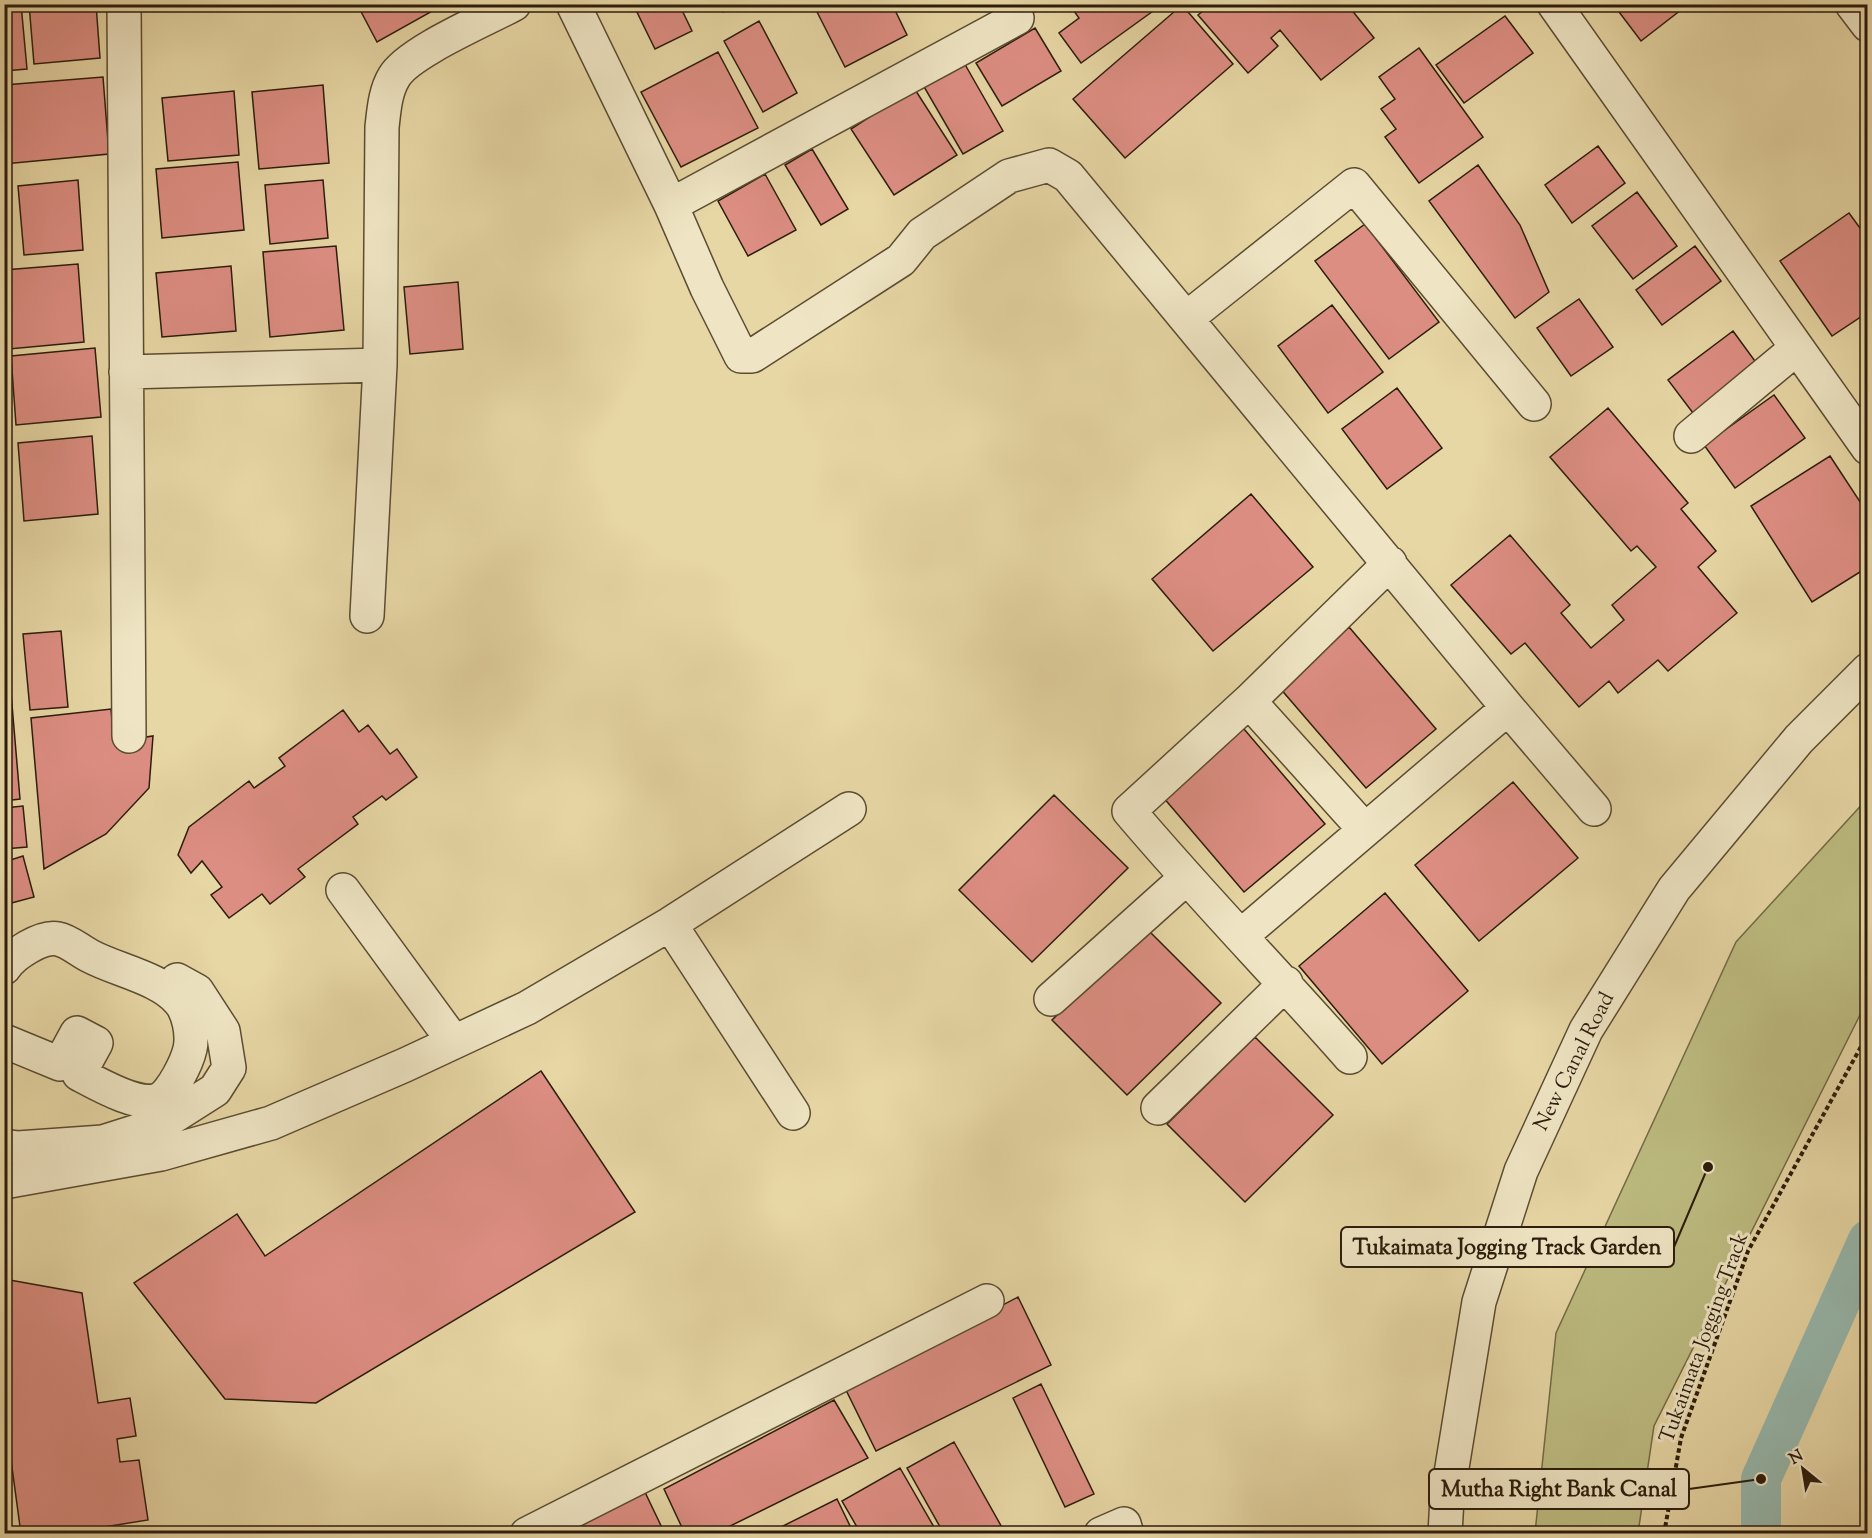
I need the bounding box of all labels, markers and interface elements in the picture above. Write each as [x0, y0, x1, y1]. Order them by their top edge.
street label: New Canal Road [1527, 987, 1623, 1137]
callout: Tukaimata Jogging Track Garden [1341, 1227, 1674, 1267]
street label: Tukaimata Jogging Track [1653, 1228, 1757, 1448]
text: Tukaimata Jogging Track Garden [1353, 1233, 1661, 1265]
north arrow [1773, 1439, 1833, 1499]
text: N [1785, 1445, 1808, 1471]
callout: Mutha Right Bank Canal [1429, 1469, 1689, 1509]
text: Mutha Right Bank Canal [1441, 1475, 1678, 1507]

